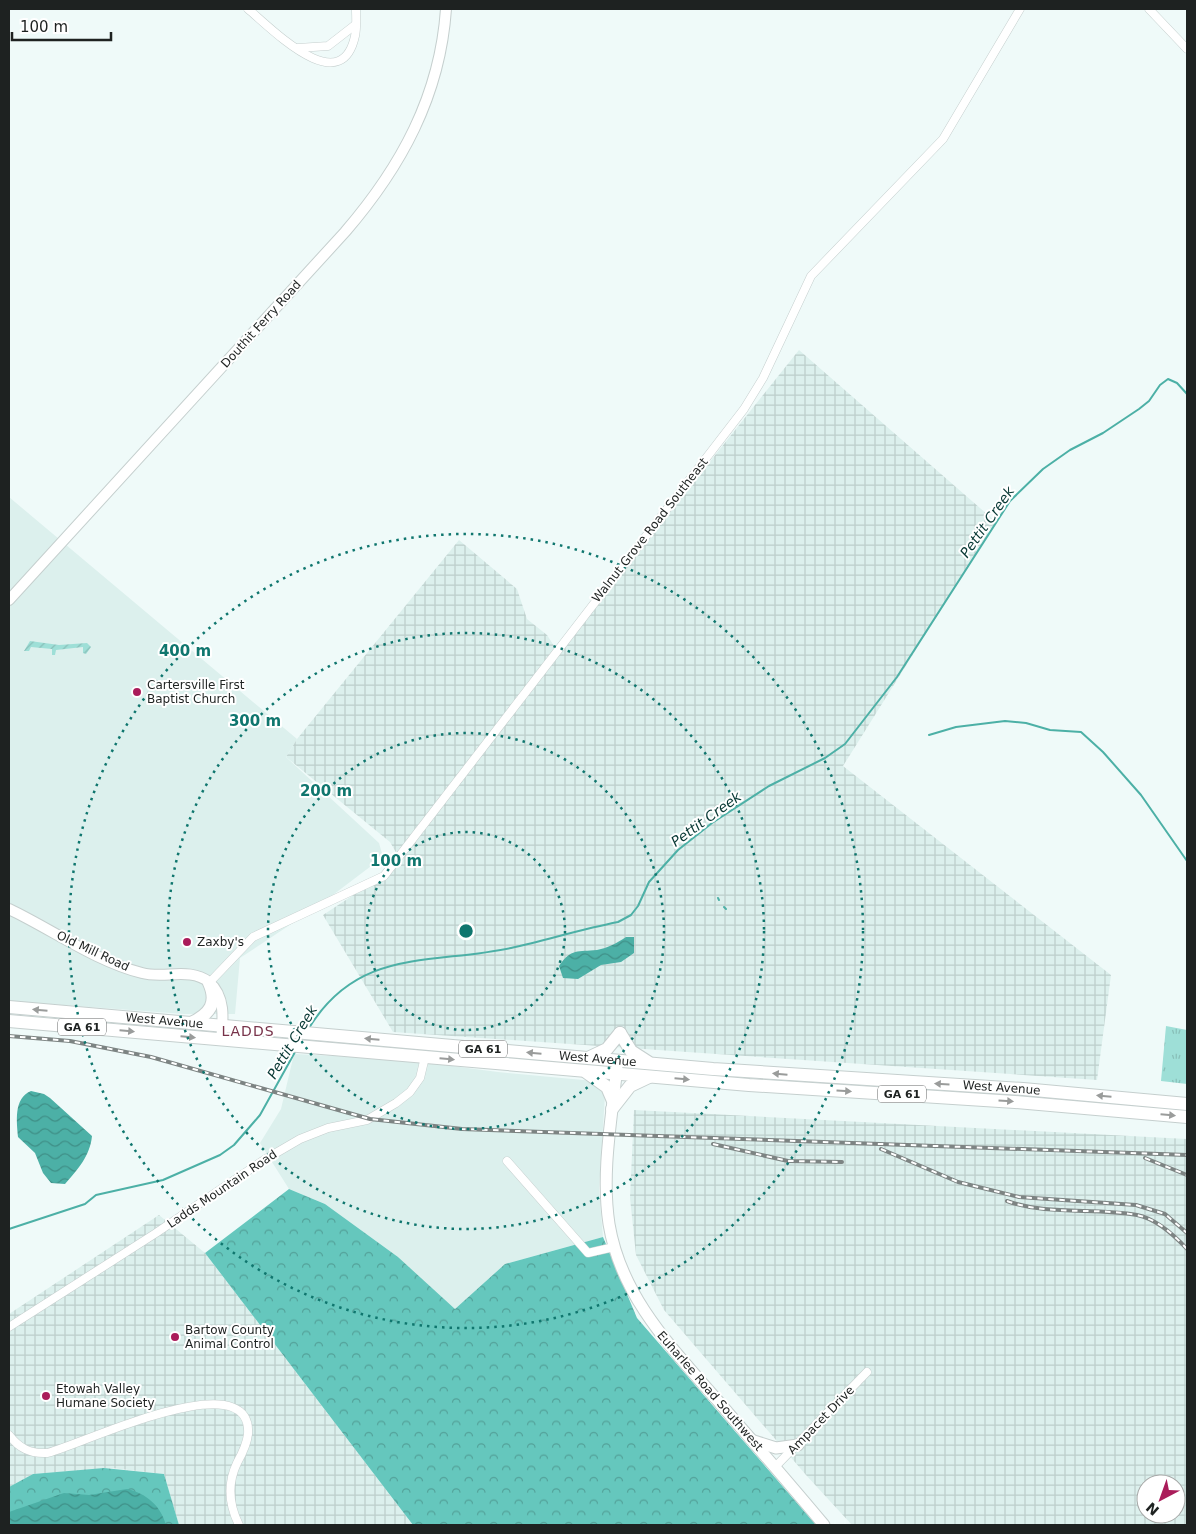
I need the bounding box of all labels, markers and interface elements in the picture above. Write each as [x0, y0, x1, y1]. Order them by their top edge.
scale bar [12, 10, 111, 42]
text: 100 m [20, 18, 68, 36]
street label: Douthit Ferry Road [218, 277, 304, 371]
street label: Walnut Grove Road Southeast [589, 455, 711, 605]
water label: Pettit Creek [957, 483, 1018, 560]
text: 400 m [159, 642, 211, 660]
place label: Cartersville First Baptist Church [147, 678, 245, 706]
marker: Cartersville First Baptist Church [131, 686, 143, 698]
text: 300 m [229, 712, 281, 730]
text: 200 m [300, 782, 352, 800]
water label: Pettit Creek [668, 788, 745, 850]
text: 100 m [370, 852, 422, 870]
centre of rings [457, 922, 475, 940]
street label: Old Mill Road [54, 928, 132, 974]
place label: Zaxby's [197, 935, 244, 949]
marker: Zaxby's [181, 936, 193, 948]
water label: Pettit Creek [264, 1002, 321, 1082]
one-way arrow [31, 1006, 47, 1014]
street label: West Avenue [125, 1010, 204, 1031]
road number: GA 61 [58, 1019, 106, 1036]
district label: LADDS [221, 1023, 275, 1039]
one-way arrow [119, 1027, 135, 1035]
one-way arrow [180, 1033, 196, 1041]
one-way arrow [364, 1035, 380, 1043]
road number: GA 61 [459, 1040, 507, 1058]
street label: West Avenue [558, 1048, 637, 1069]
one-way arrow [526, 1049, 542, 1057]
one-way arrow [439, 1055, 455, 1063]
one-way arrow [771, 1070, 787, 1078]
one-way arrow [675, 1075, 691, 1083]
street label: West Avenue [962, 1078, 1041, 1098]
one-way arrow [934, 1079, 950, 1087]
road number: GA 61 [878, 1086, 926, 1102]
one-way arrow [837, 1087, 853, 1095]
one-way arrow [1096, 1092, 1112, 1100]
one-way arrow [999, 1097, 1015, 1105]
one-way arrow [1161, 1111, 1177, 1119]
street label: Ladds Mountain Road [165, 1147, 279, 1231]
place label: Bartow County Animal Control [185, 1323, 274, 1351]
street label: Euharlee Road Southwest [654, 1328, 766, 1454]
marker: Bartow County Animal Control [169, 1331, 181, 1343]
place label: Etowah Valley Humane Society [56, 1382, 155, 1410]
street label: Ampacet Drive [785, 1383, 857, 1457]
marker: Etowah Valley Humane Society [40, 1390, 52, 1402]
north arrow [1136, 1474, 1186, 1524]
text: N [1143, 1499, 1162, 1519]

